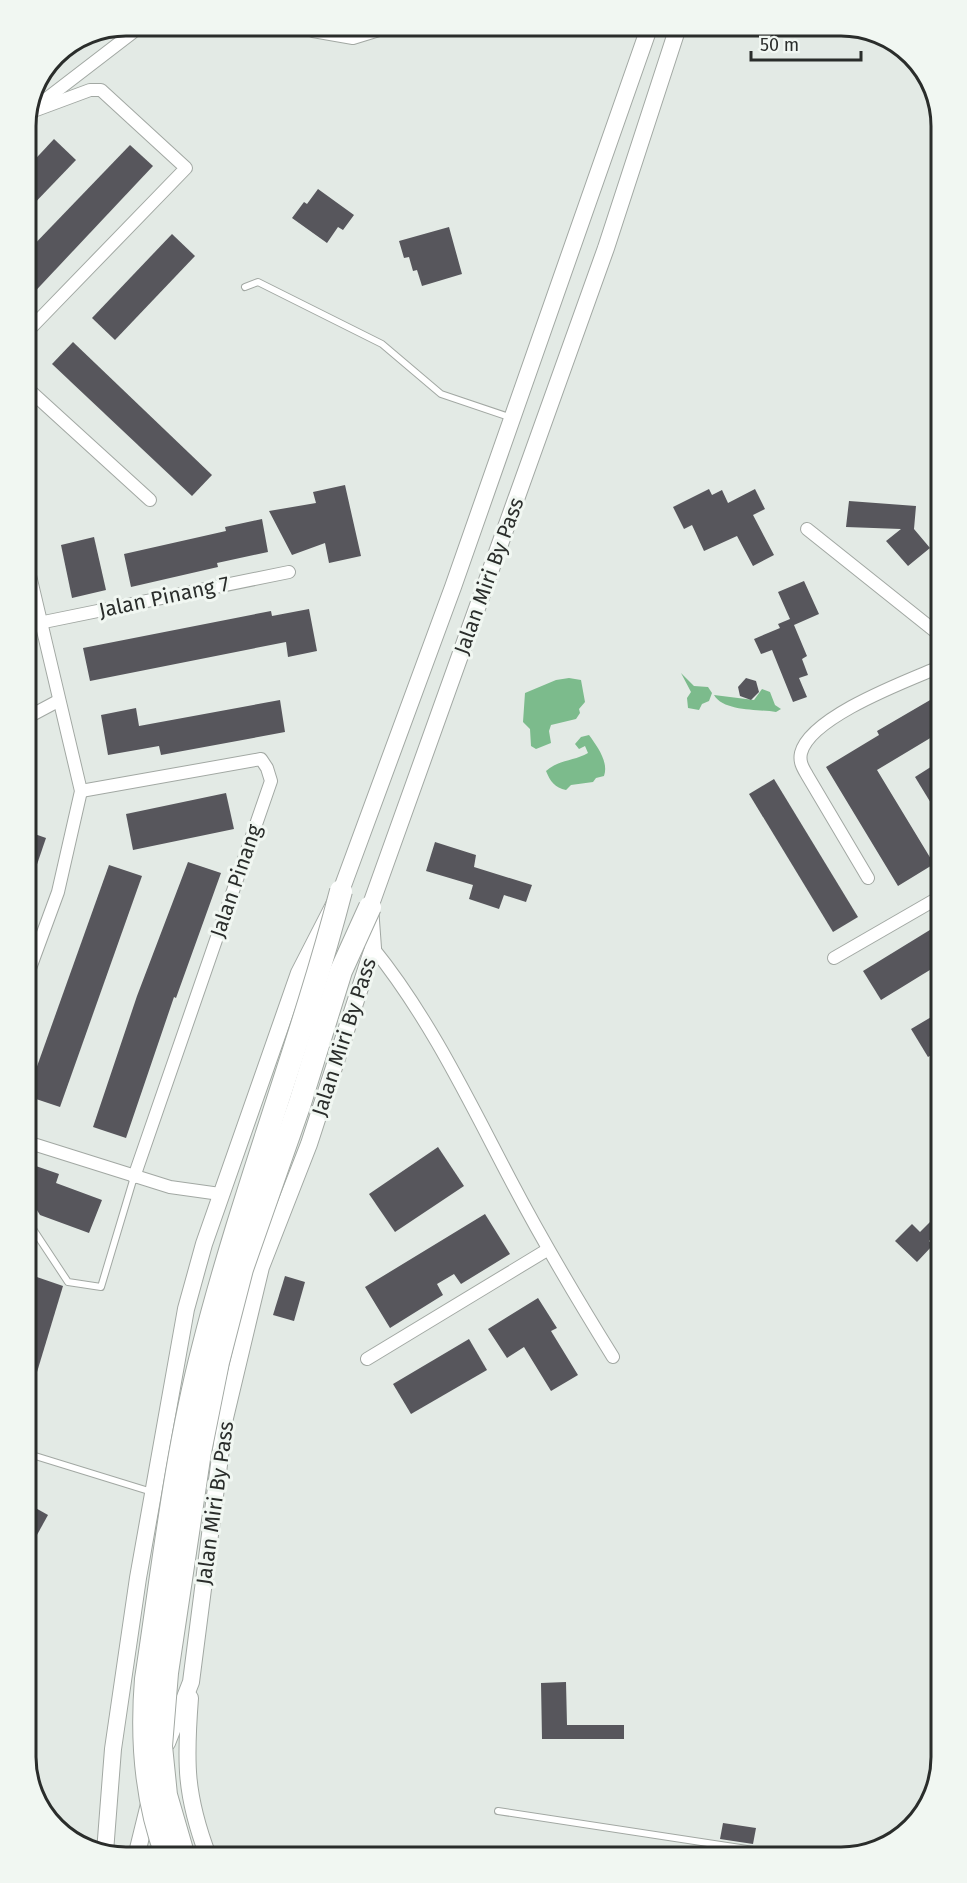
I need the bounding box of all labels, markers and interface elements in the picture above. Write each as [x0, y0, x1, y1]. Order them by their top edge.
scale bar [751, 24, 860, 62]
text: 50 m [760, 34, 799, 56]
street label: Jalan Miri By Pass [449, 494, 530, 658]
street label: Jalan Pinang 7 [96, 570, 232, 624]
street label: Jalan Pinang [204, 821, 268, 941]
street label: Jalan Miri By Pass [306, 954, 382, 1120]
street label: Jalan Miri By Pass [191, 1419, 239, 1587]

